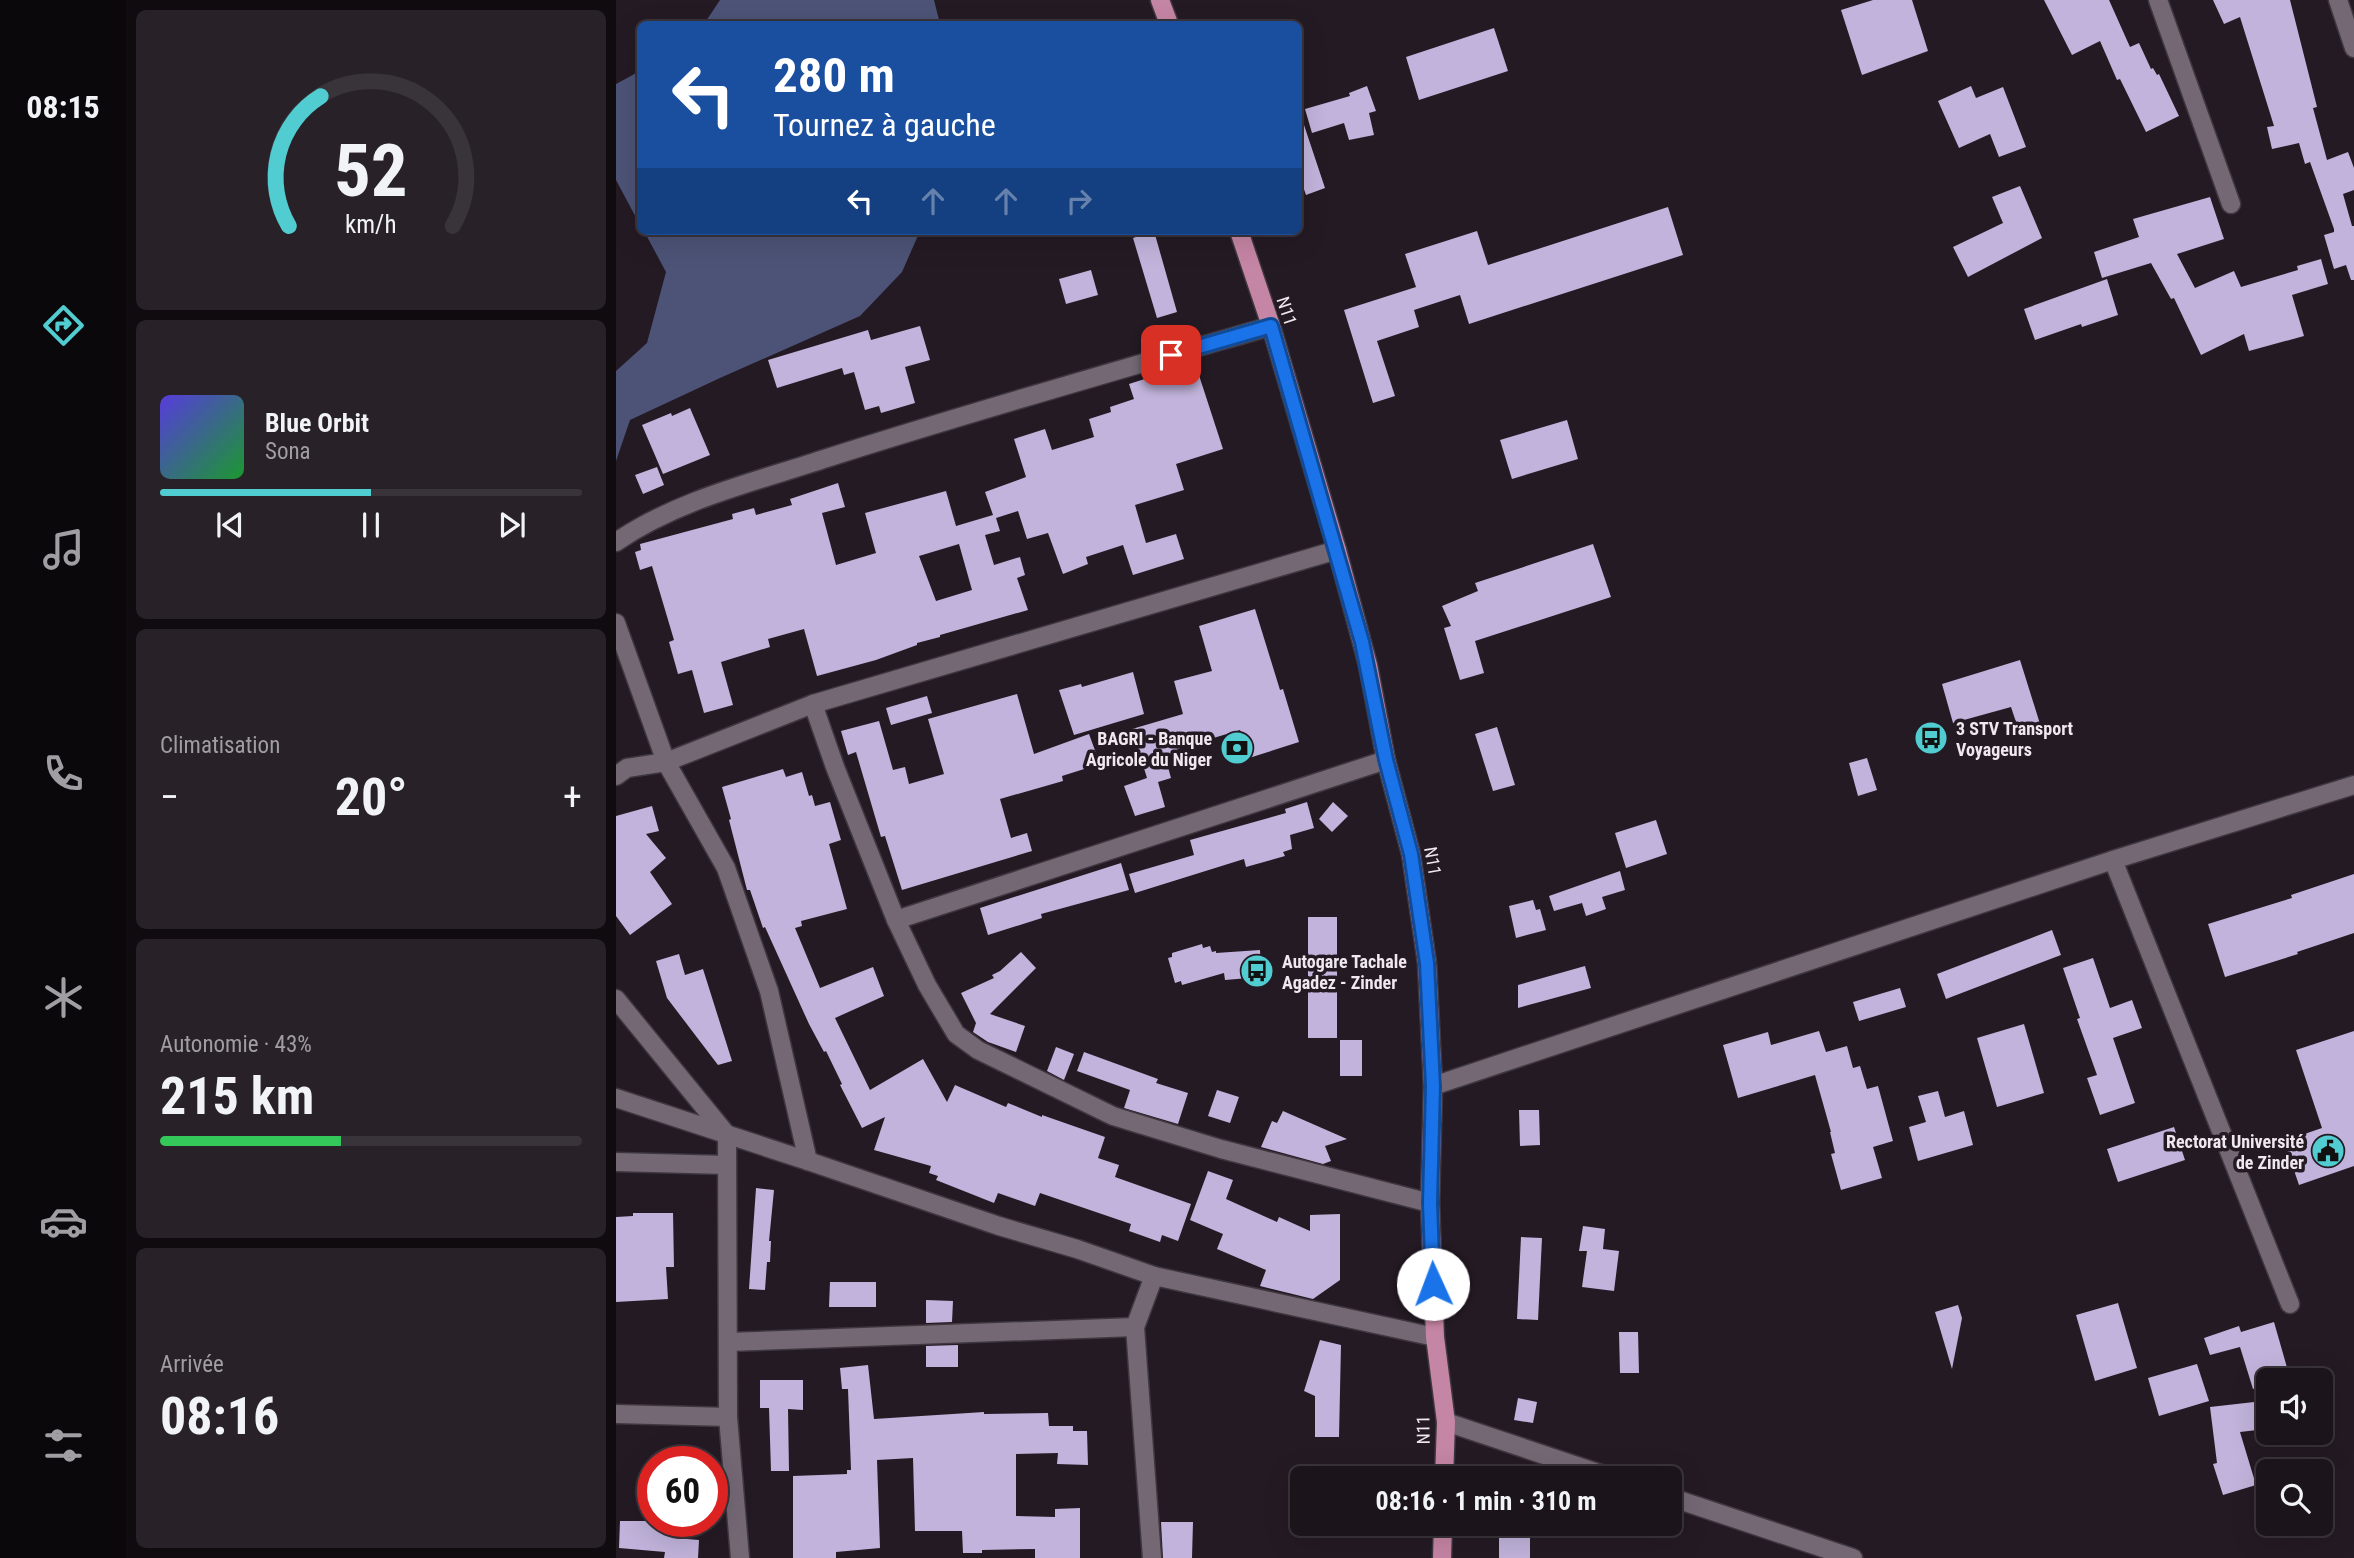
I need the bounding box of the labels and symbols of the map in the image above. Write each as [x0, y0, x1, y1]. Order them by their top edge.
street label: N11 [1273, 294, 1301, 328]
pin [1141, 325, 1201, 385]
place label: 3 STV Transport Voyageurs [1956, 718, 2074, 760]
bus stop icon: 3 STV Transport Voyageurs [1912, 719, 1950, 757]
place label: BAGRI - Banque Agricole du Niger [1086, 728, 1212, 770]
bank icon: BAGRI - Banque Agricole du Niger [1218, 729, 1256, 767]
street label: N11 [1420, 845, 1446, 877]
place label: Autogare Tachale Agadez - Zinder [1282, 951, 1407, 993]
bus stop icon: Autogare Tachale Agadez - Zinder [1238, 952, 1276, 990]
place label: Rectorat Université de Zinder [2166, 1131, 2304, 1173]
public building icon: Rectorat Université de Zinder [2309, 1132, 2347, 1170]
position arrow [1396, 1247, 1470, 1321]
street label: N11 [1412, 1415, 1434, 1445]
speed limit sign: 60 [637, 1446, 728, 1537]

